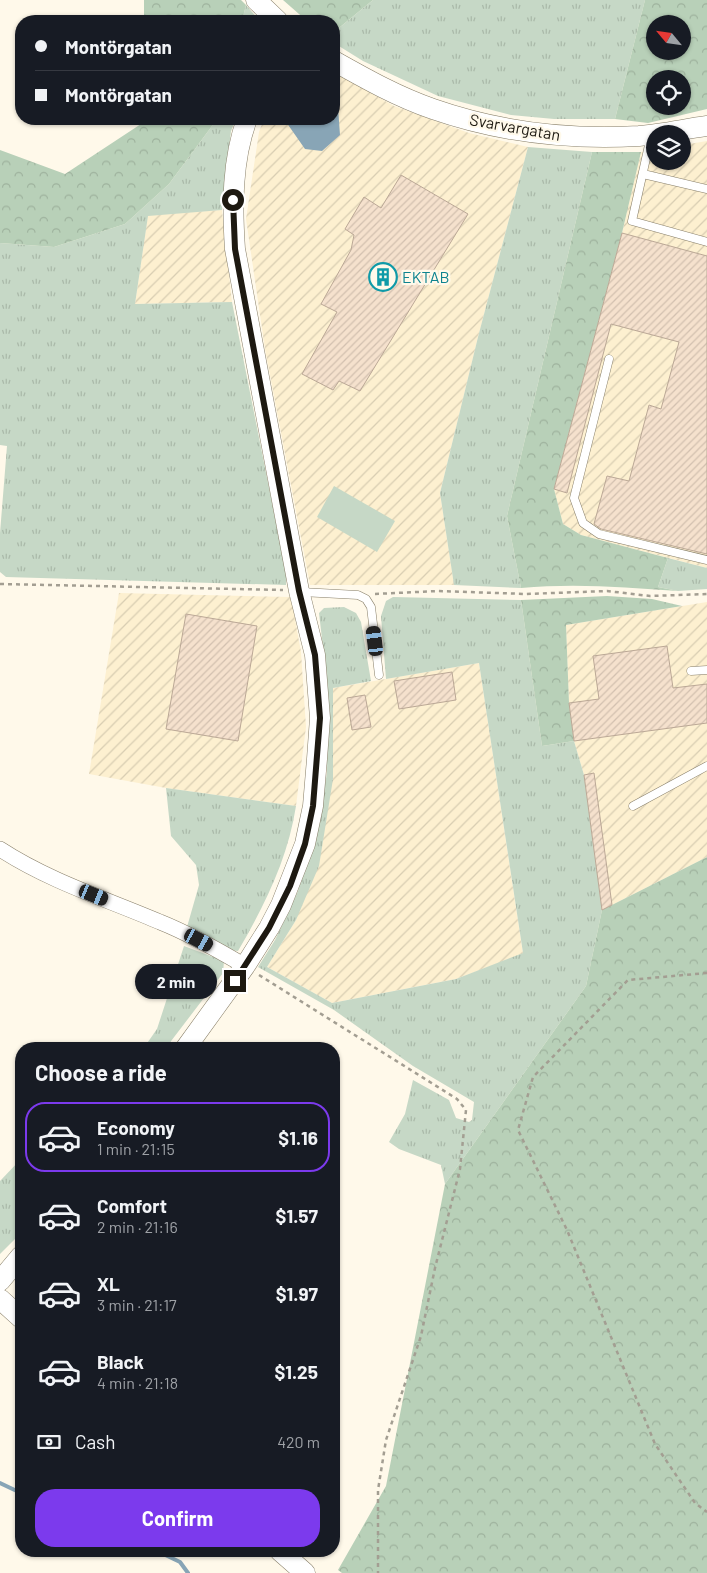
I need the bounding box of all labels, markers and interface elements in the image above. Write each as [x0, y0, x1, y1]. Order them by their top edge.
north arrow [646, 15, 691, 60]
map controls [646, 15, 691, 170]
text: Montörgatan [65, 35, 172, 58]
button: locate [646, 70, 691, 115]
text: Montörgatan [65, 83, 172, 106]
street label: Svarvargatan [468, 109, 562, 144]
button: layers [646, 125, 691, 170]
route start [222, 189, 244, 211]
building icon: EKTAB [368, 262, 398, 292]
place label: EKTAB [402, 267, 449, 286]
car [365, 625, 384, 657]
car [77, 882, 110, 908]
car [182, 926, 215, 954]
callout: 2 min [135, 964, 218, 998]
route end [224, 970, 246, 992]
text: 2 min [157, 972, 195, 991]
text: Choose a ride [35, 1059, 167, 1085]
icon: car [37, 1115, 82, 1160]
text: Economy [97, 1116, 175, 1139]
text: $1.16 [278, 1126, 318, 1149]
text: 1 min · 21:15 [97, 1139, 175, 1158]
icon: car [37, 1193, 82, 1238]
text: Comfort [97, 1194, 167, 1217]
text: $1.57 [276, 1204, 318, 1227]
text: 2 min · 21:16 [97, 1217, 178, 1236]
icon: car [37, 1271, 82, 1316]
text: XL [97, 1272, 120, 1295]
text: $1.97 [276, 1282, 318, 1305]
text: 3 min · 21:17 [97, 1295, 177, 1314]
icon: car [37, 1349, 82, 1394]
text: Black [97, 1350, 144, 1373]
text: $1.25 [274, 1360, 318, 1383]
text: 4 min · 21:18 [97, 1373, 178, 1392]
icon: cash [35, 1428, 63, 1456]
text: Cash [75, 1430, 116, 1453]
text: 420 m [277, 1432, 320, 1451]
button: Confirm [35, 1489, 320, 1547]

